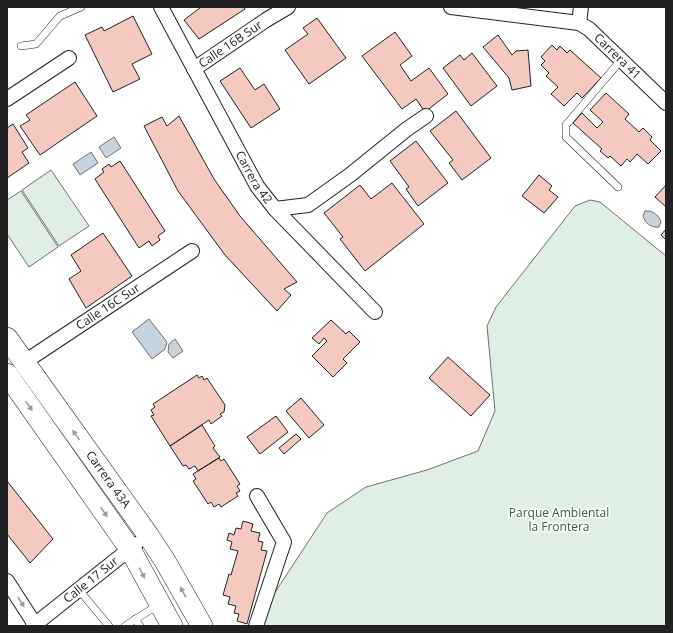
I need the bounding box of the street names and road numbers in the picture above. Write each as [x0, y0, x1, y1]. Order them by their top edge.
street label: Calle 16B Sur [195, 16, 265, 72]
street label: Carrera 41 [590, 29, 645, 83]
street label: Carrera 42 [232, 148, 277, 207]
street label: Calle 16C Sur [72, 279, 143, 334]
street label: Carrera 43A [82, 447, 135, 512]
street label: Calle 17 Sur [60, 552, 122, 607]

